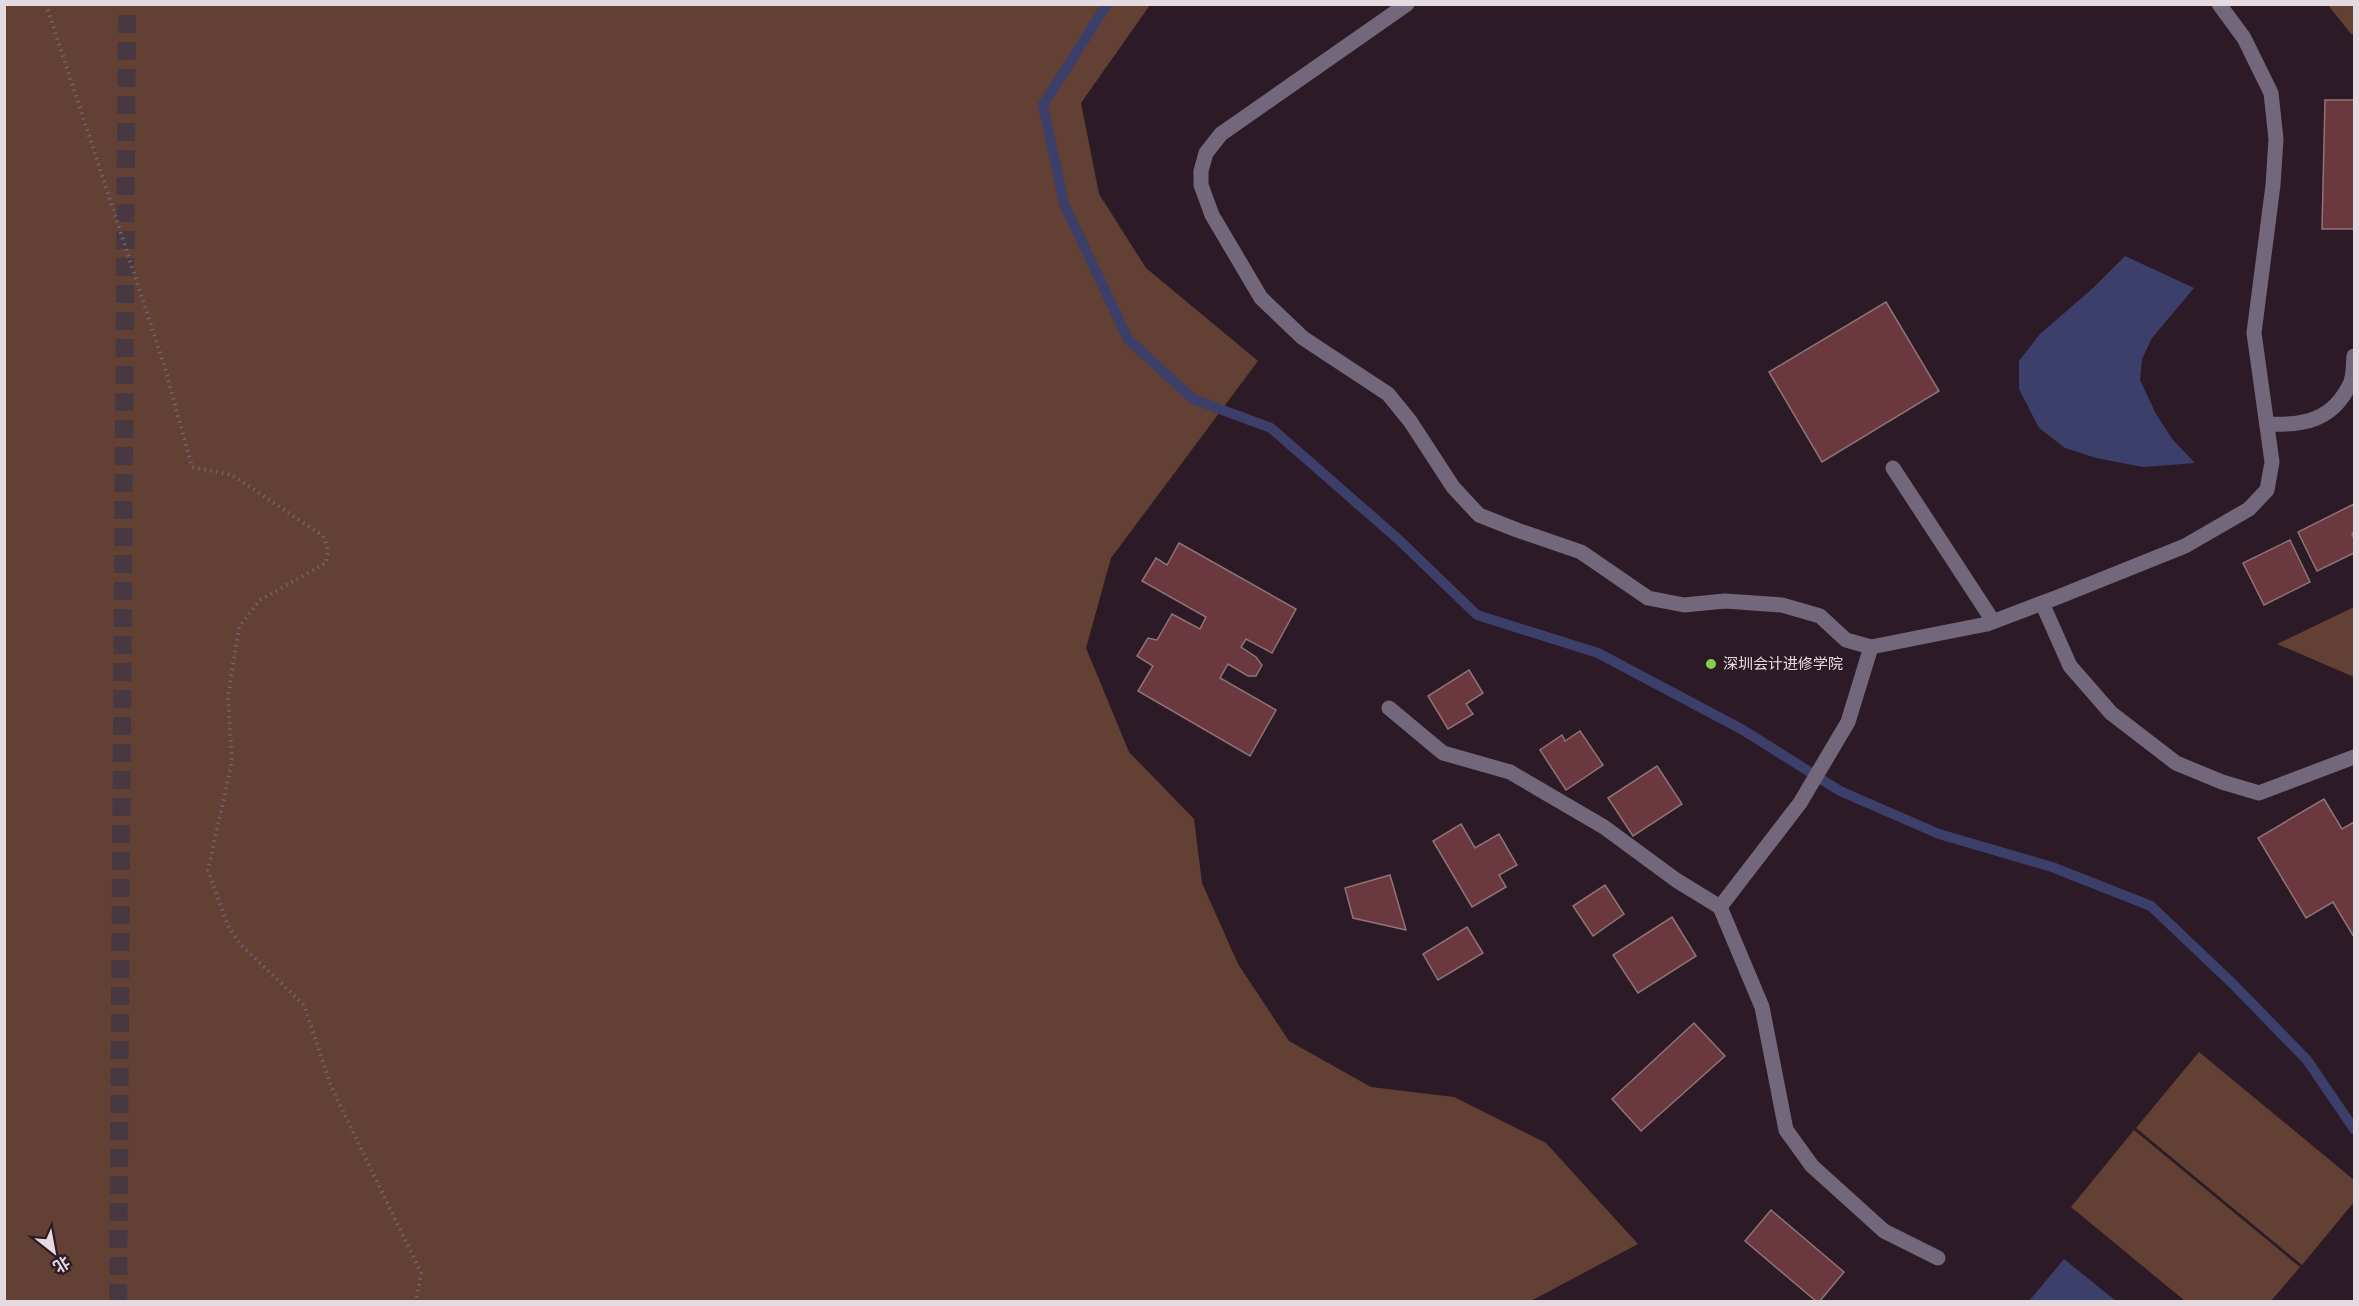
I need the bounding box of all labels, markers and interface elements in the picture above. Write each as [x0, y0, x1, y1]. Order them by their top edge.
place label: 深圳会计进修学院 [1723, 653, 1843, 673]
marker: 深圳会计进修学院 [1704, 657, 1718, 671]
north arrow [24, 1222, 84, 1282]
text: 北 [49, 1251, 74, 1278]

